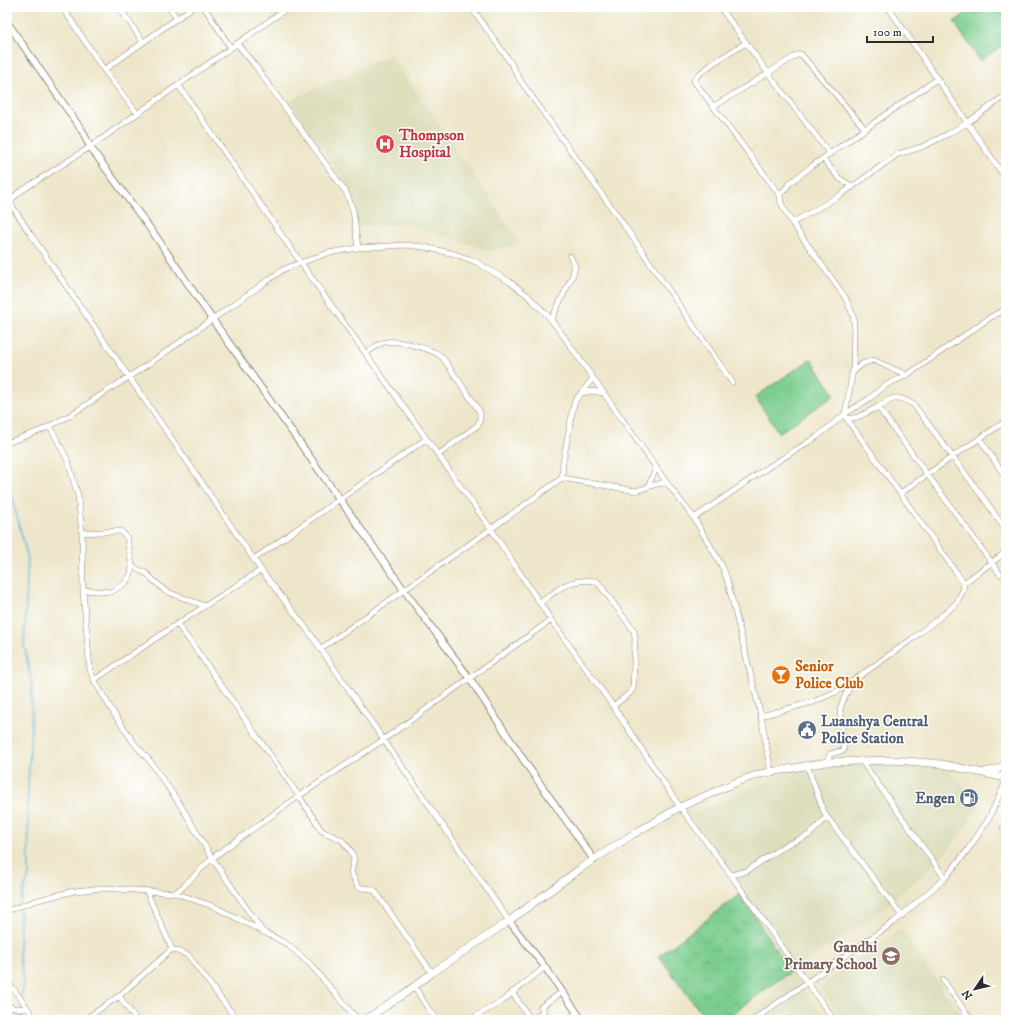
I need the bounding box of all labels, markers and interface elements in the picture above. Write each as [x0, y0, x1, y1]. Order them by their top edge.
scale bar [867, 18, 933, 44]
text: 100 m [873, 25, 902, 40]
place label: Thompson Hospital [398, 126, 465, 162]
hospital icon: Thompson Hospital [374, 133, 396, 155]
place label: Senior Police Club [795, 657, 864, 693]
bar icon: Senior Police Club [770, 664, 792, 686]
place label: Luanshya Central Police Station [821, 712, 928, 748]
public building icon: Luanshya Central Police Station [796, 719, 818, 741]
fuel station icon: Engen [958, 787, 980, 809]
place label: Engen [915, 789, 955, 808]
place label: Gandhi Primary School [784, 938, 877, 974]
school or university icon: Gandhi Primary School [880, 945, 902, 967]
north arrow [955, 969, 995, 1009]
text: N [959, 986, 976, 1002]

